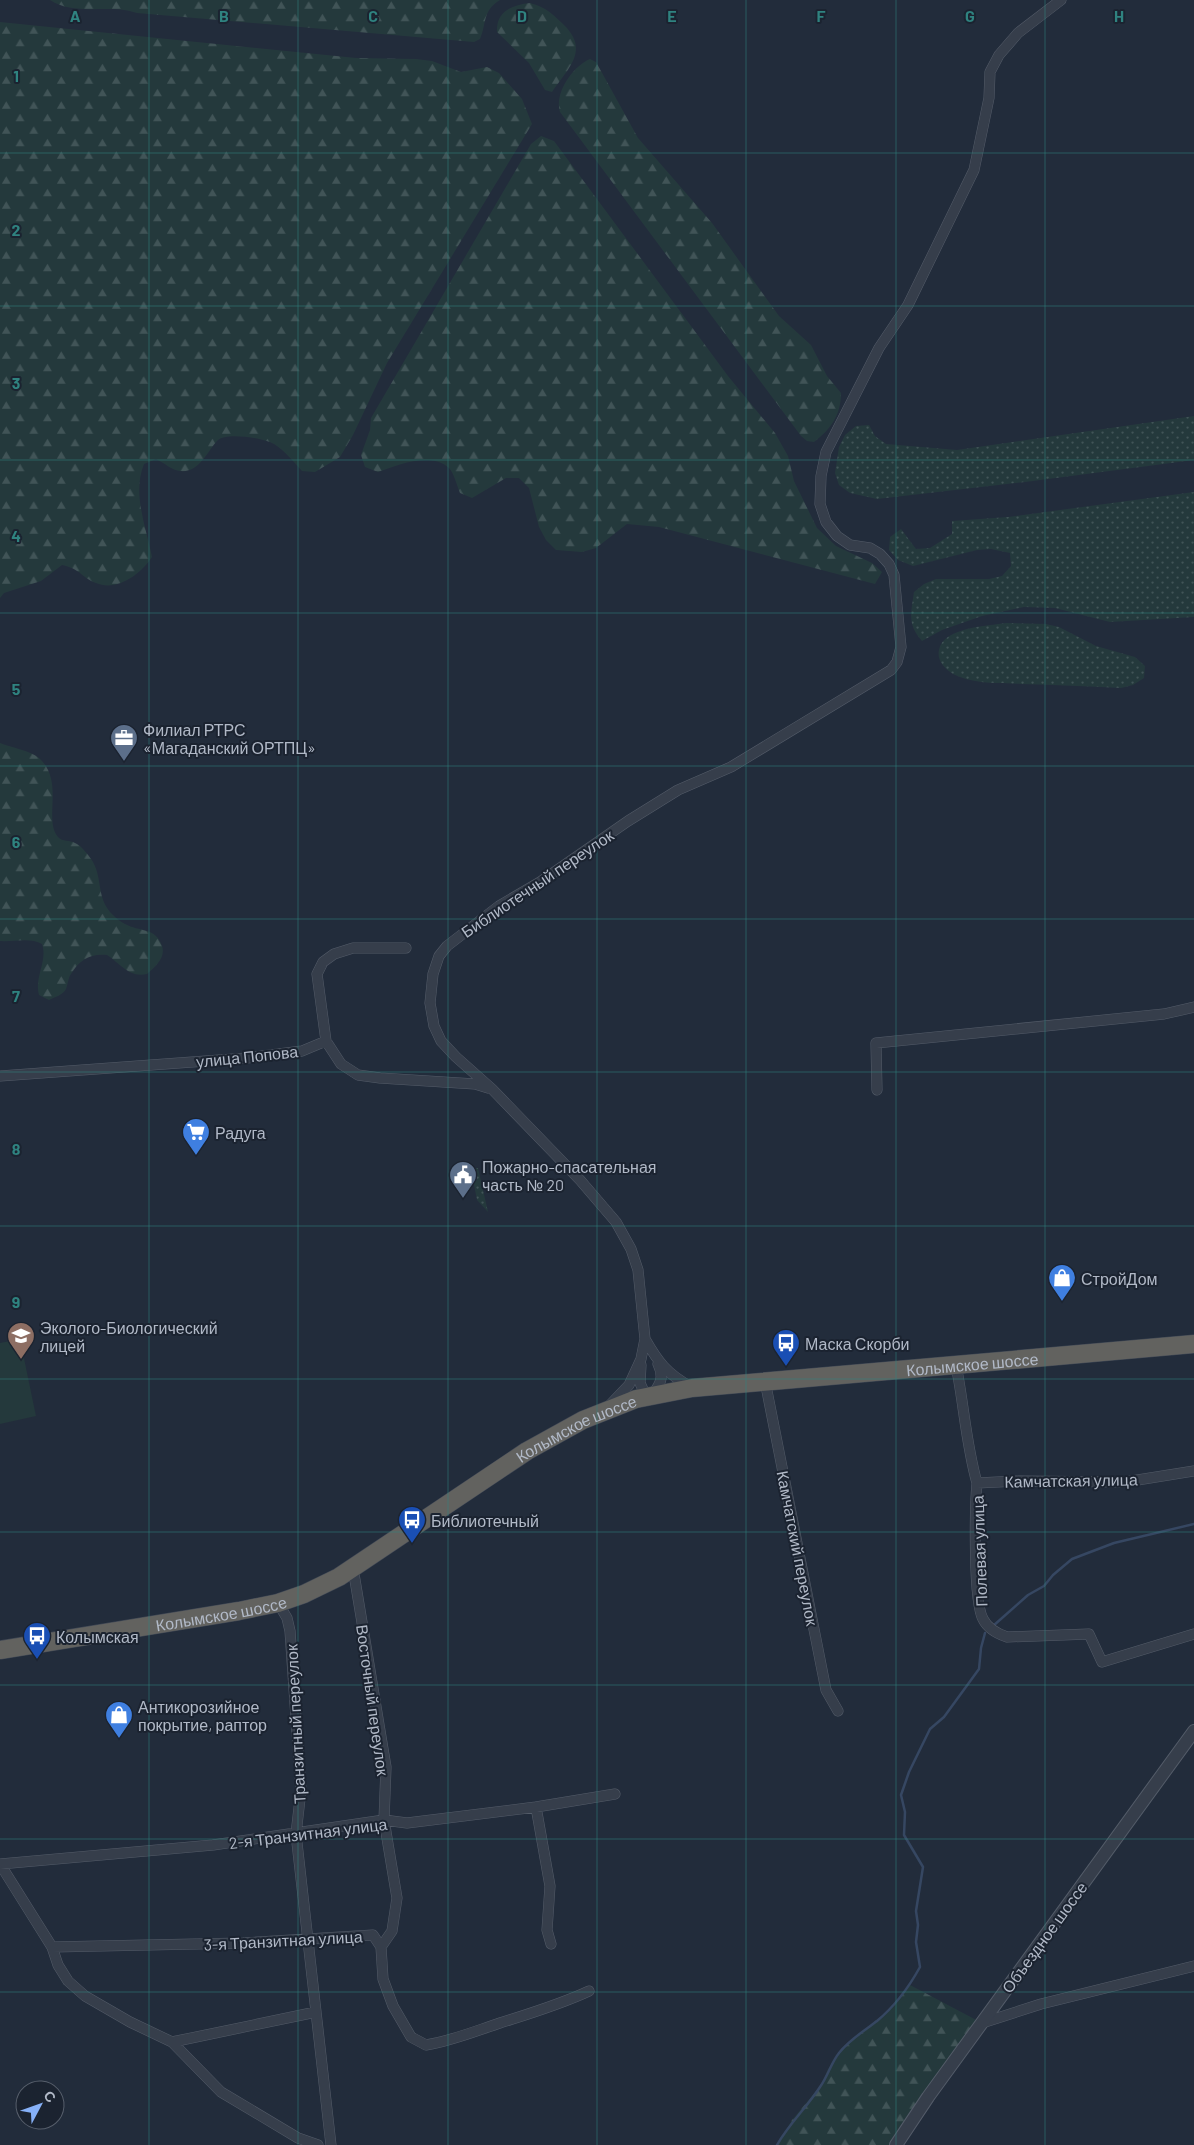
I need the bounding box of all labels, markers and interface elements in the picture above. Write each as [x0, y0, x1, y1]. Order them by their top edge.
text: A [70, 6, 81, 25]
text: B [219, 6, 229, 25]
text: C [368, 6, 378, 25]
text: D [517, 6, 527, 25]
text: E [667, 6, 677, 25]
text: F [817, 6, 826, 25]
text: G [965, 6, 975, 25]
text: H [1114, 6, 1124, 25]
text: 1 [13, 66, 19, 85]
text: 2 [12, 220, 21, 239]
text: 3 [12, 373, 20, 392]
text: 4 [11, 526, 21, 545]
text: 5 [12, 679, 21, 698]
place label: Филиал РТРС «Магаданский ОРТПЦ» [143, 720, 316, 757]
office icon: Филиал РТРС «Магаданский ОРТПЦ» [109, 723, 139, 762]
street label: Библиотечный переулок [457, 824, 617, 941]
text: 6 [12, 832, 21, 851]
text: 7 [12, 986, 20, 1005]
street label: улица Попова [195, 1041, 299, 1071]
supermarket icon: Радуга [181, 1117, 211, 1156]
place label: Радуга [215, 1123, 266, 1142]
text: 8 [12, 1139, 21, 1158]
place label: Пожарно-спасательная часть № 20 [482, 1157, 656, 1194]
public building icon: Пожарно-спасательная часть № 20 [448, 1160, 478, 1199]
shop icon: СтройДом [1047, 1263, 1077, 1302]
place label: СтройДом [1081, 1269, 1158, 1288]
text: 9 [12, 1292, 20, 1311]
place label: Эколого-Биологический лицей [40, 1318, 218, 1355]
school or university icon: Эколого-Биологический лицей [6, 1321, 36, 1360]
bus stop icon: Маска Скорби [771, 1328, 801, 1367]
place label: Маска Скорби [805, 1334, 910, 1353]
street label: Колымское шоссе [905, 1348, 1039, 1379]
street label: Колымское шоссе [512, 1390, 639, 1466]
street label: Камчатский переулок [774, 1469, 823, 1628]
street label: Камчатская улица [1004, 1469, 1138, 1491]
street label: Полевая улица [968, 1495, 990, 1607]
bus stop icon: Библиотечный [397, 1505, 427, 1544]
place label: Библиотечный [431, 1511, 539, 1530]
street label: Колымское шоссе [154, 1591, 289, 1634]
bus stop icon: Колымская [22, 1621, 52, 1660]
street label: Восточный переулок [353, 1623, 393, 1778]
place label: Колымская [56, 1627, 139, 1646]
street label: Транзитный переулок [281, 1643, 309, 1804]
place label: Антикорозийное покрытие, раптор [138, 1697, 267, 1734]
shop icon: Антикорозийное покрытие, раптор [104, 1700, 134, 1739]
street label: 2-я Транзитная улица [228, 1814, 388, 1852]
street label: Объездное шоссе [997, 1878, 1091, 1996]
street label: 3-я Транзитная улица [203, 1926, 363, 1954]
north arrow [15, 2080, 65, 2130]
text: С [40, 2087, 60, 2106]

